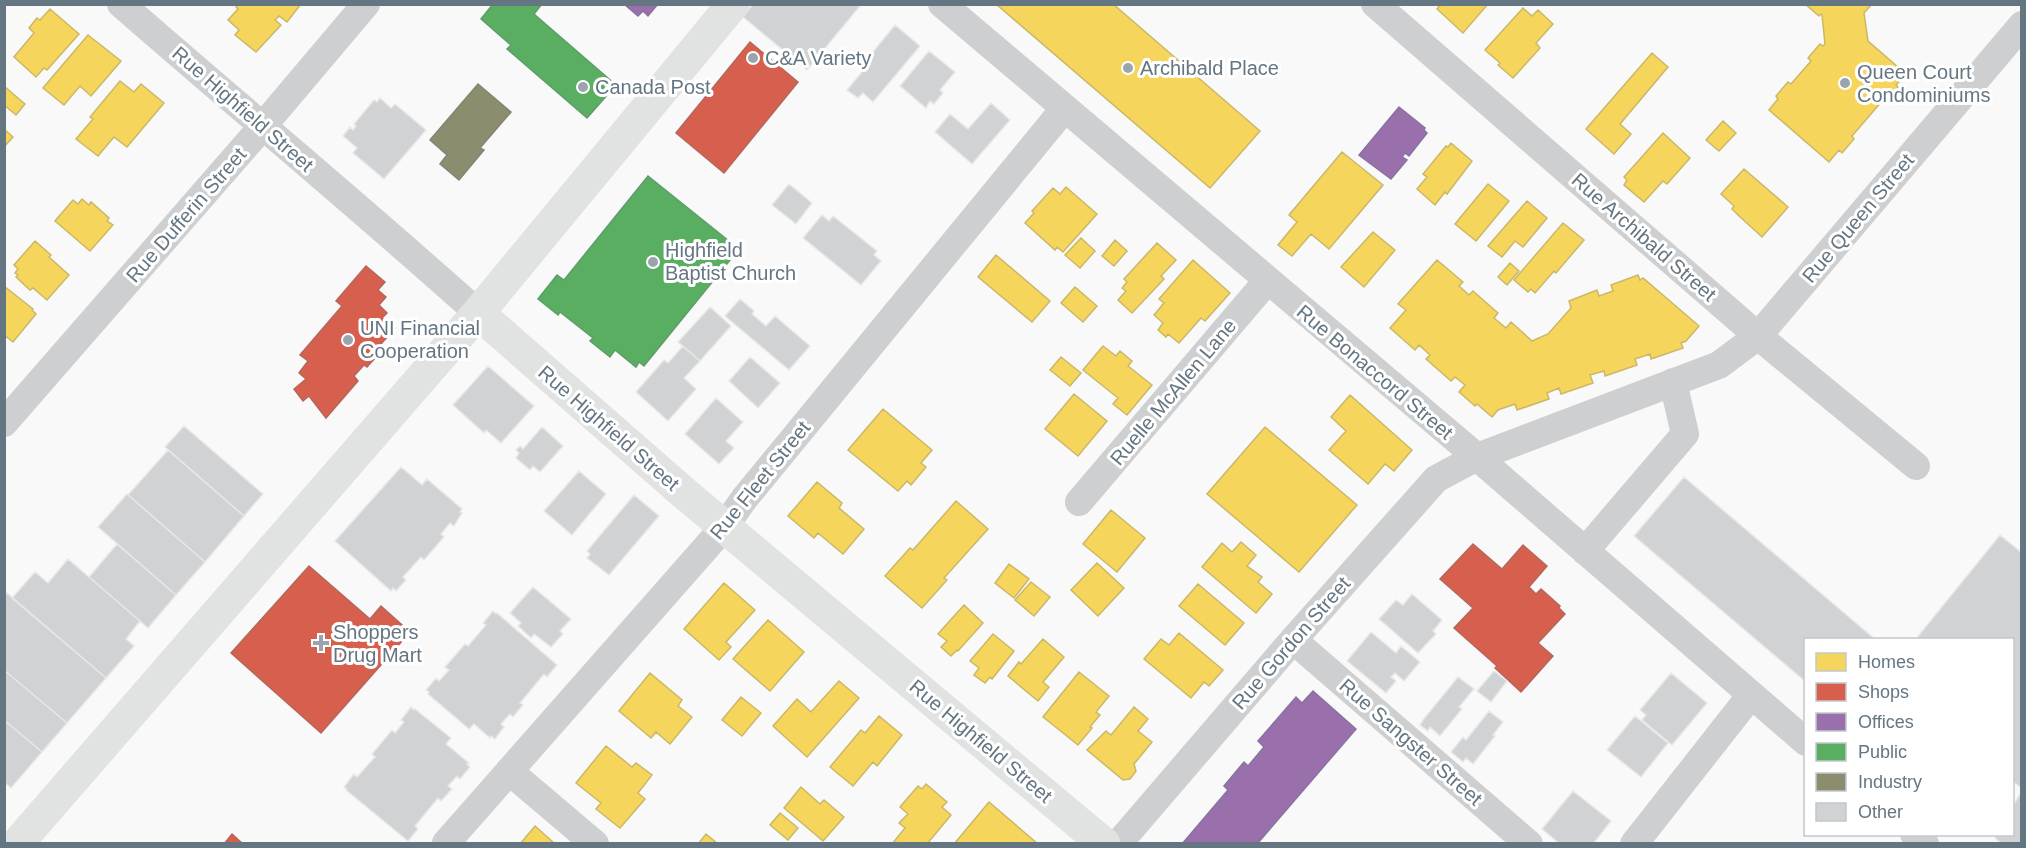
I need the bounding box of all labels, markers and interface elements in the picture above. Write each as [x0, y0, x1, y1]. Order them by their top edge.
street label: Rue Highfield Street [168, 42, 318, 176]
place label: C&A Variety [765, 47, 871, 69]
marker: C&A Variety [746, 51, 760, 65]
place label: Archibald Place [1140, 57, 1279, 79]
marker: Archibald Place [1121, 61, 1135, 75]
place label: Queen Court Condominiums [1857, 61, 1990, 106]
place label: Canada Post [595, 76, 711, 98]
marker: Queen Court Condominiums [1838, 76, 1852, 90]
marker: Canada Post [576, 80, 590, 94]
street label: Rue Dufferin Street [122, 143, 251, 287]
street label: Rue Queen Street [1798, 149, 1919, 287]
street label: Rue Archibald Street [1568, 169, 1721, 306]
place label: Highfield Baptist Church [665, 239, 796, 284]
marker: Highfield Baptist Church [646, 255, 660, 269]
street label: Rue Bonaccord Street [1293, 300, 1458, 444]
street label: Ruelle McAllen Lane [1106, 315, 1240, 469]
place label: UNI Financial Cooperation [360, 317, 480, 362]
marker: UNI Financial Cooperation [341, 333, 355, 347]
street label: Rue Highfield Street [534, 361, 684, 495]
street label: Rue Fleet Street [706, 416, 815, 544]
street label: Rue Gordon Street [1228, 572, 1355, 714]
place label: Shoppers Drug Mart [333, 621, 422, 666]
marker: Shoppers Drug Mart [314, 636, 328, 650]
legend [1804, 638, 2014, 836]
text: Homes [1858, 652, 1915, 672]
street label: Rue Sangster Street [1335, 674, 1487, 810]
street label: Rue Highfield Street [905, 675, 1057, 807]
text: Shops [1858, 682, 1909, 702]
text: Offices [1858, 712, 1914, 732]
text: Public [1858, 742, 1907, 762]
text: Industry [1858, 772, 1922, 792]
text: Other [1858, 802, 1903, 822]

